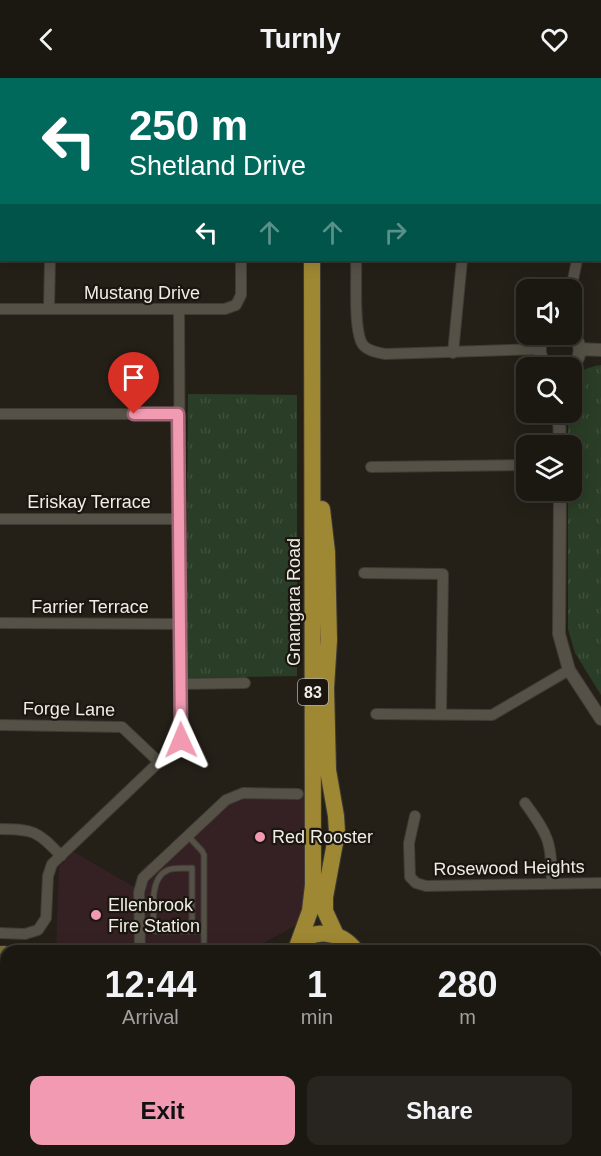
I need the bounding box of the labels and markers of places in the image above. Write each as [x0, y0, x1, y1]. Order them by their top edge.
pin [108, 352, 159, 414]
place label: Red Rooster [272, 827, 373, 847]
marker: Red Rooster [253, 830, 267, 844]
place label: Ellenbrook Fire Station [108, 895, 200, 936]
marker: Ellenbrook Fire Station [89, 908, 103, 922]

